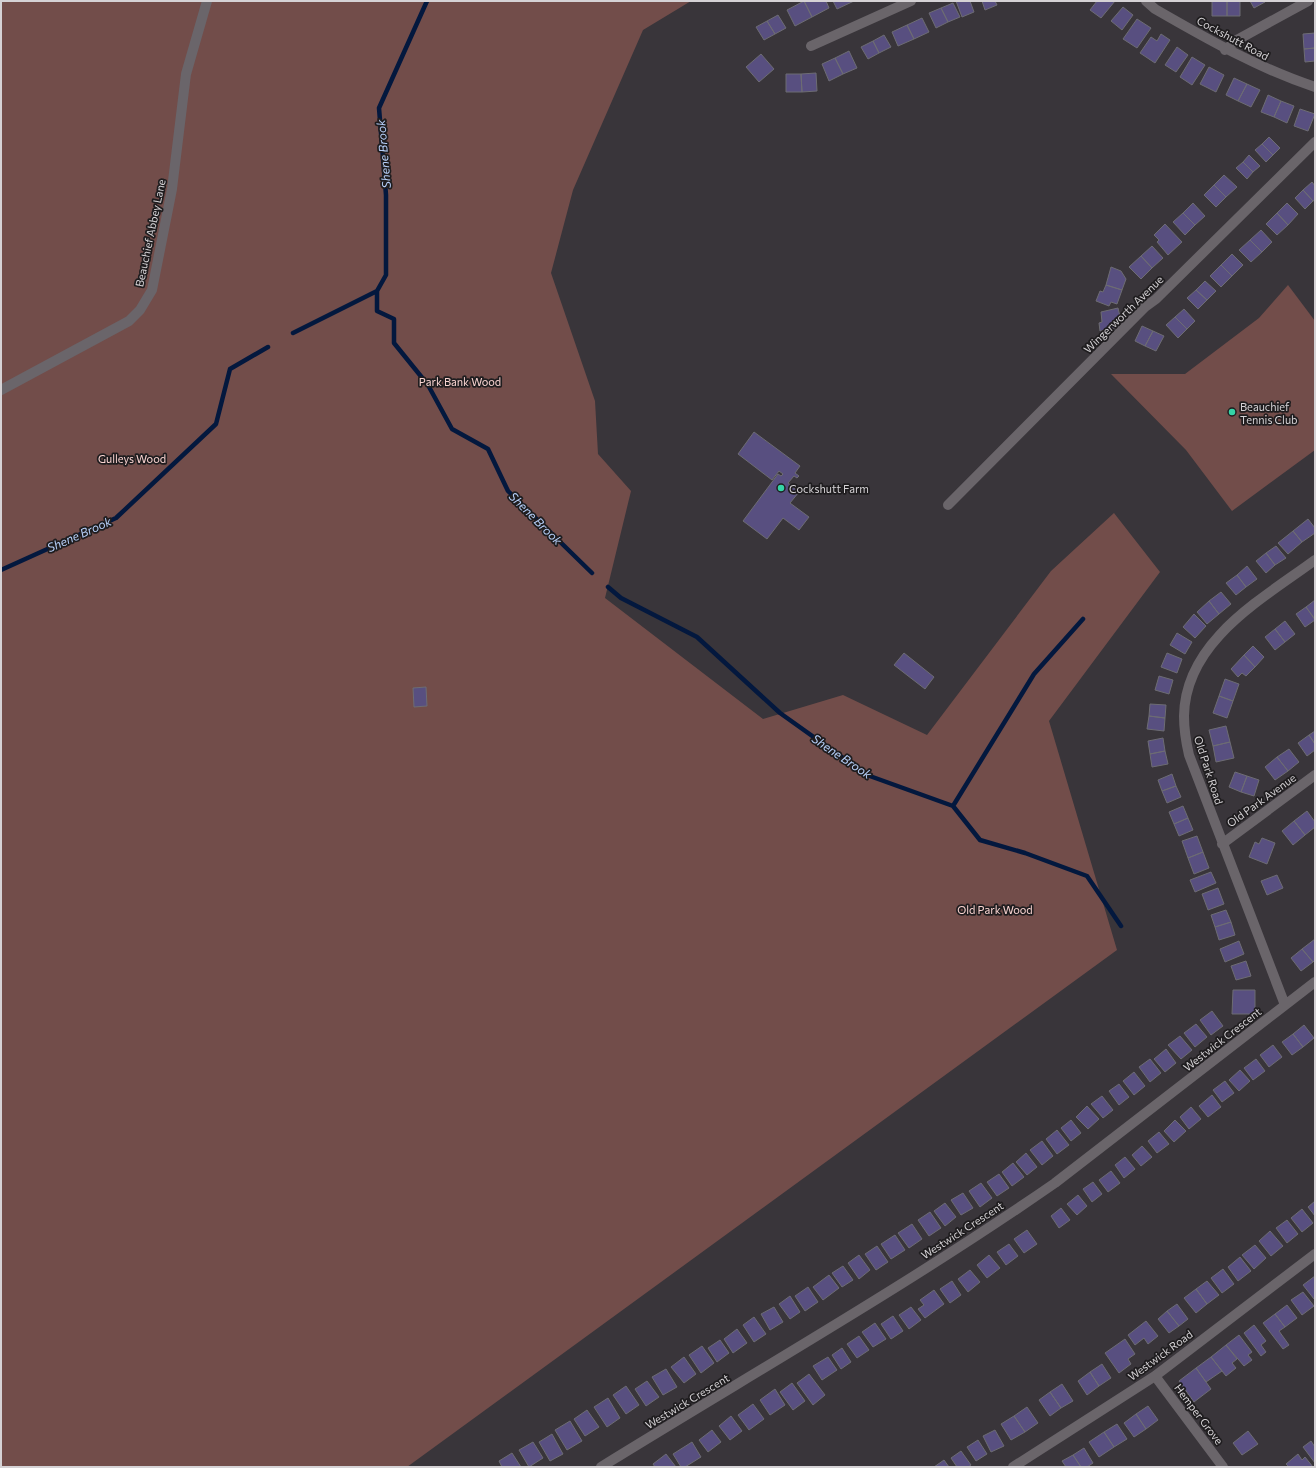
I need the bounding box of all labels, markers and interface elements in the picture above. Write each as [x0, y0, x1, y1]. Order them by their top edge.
street label: Cockshutt Road [1195, 14, 1271, 62]
water label: Shene Brook [373, 119, 393, 189]
street label: Beauchief Abbey Lane [132, 178, 168, 288]
street label: Wingerworth Avenue [1081, 273, 1166, 355]
park label: Park Bank Wood [419, 375, 501, 388]
place label: Beauchief Tennis Club [1240, 400, 1298, 426]
marker: Beauchief Tennis Club [1227, 407, 1237, 417]
park label: Gulleys Wood [98, 452, 166, 465]
place label: Cockshutt Farm [789, 482, 869, 495]
marker: Cockshutt Farm [776, 483, 786, 493]
water label: Shene Brook [507, 489, 566, 548]
water label: Shene Brook [45, 513, 114, 554]
water label: Shene Brook [810, 731, 875, 781]
street label: Old Park Road [1192, 734, 1226, 806]
street label: Old Park Avenue [1224, 771, 1298, 829]
park label: Old Park Wood [957, 903, 1033, 916]
street label: Westwick Crescent [1180, 1004, 1264, 1074]
street label: Westwick Crescent [918, 1198, 1006, 1261]
street label: Westwick Road [1125, 1327, 1195, 1383]
street label: Westwick Crescent [643, 1371, 732, 1431]
street label: Hemper Grove [1172, 1381, 1226, 1447]

